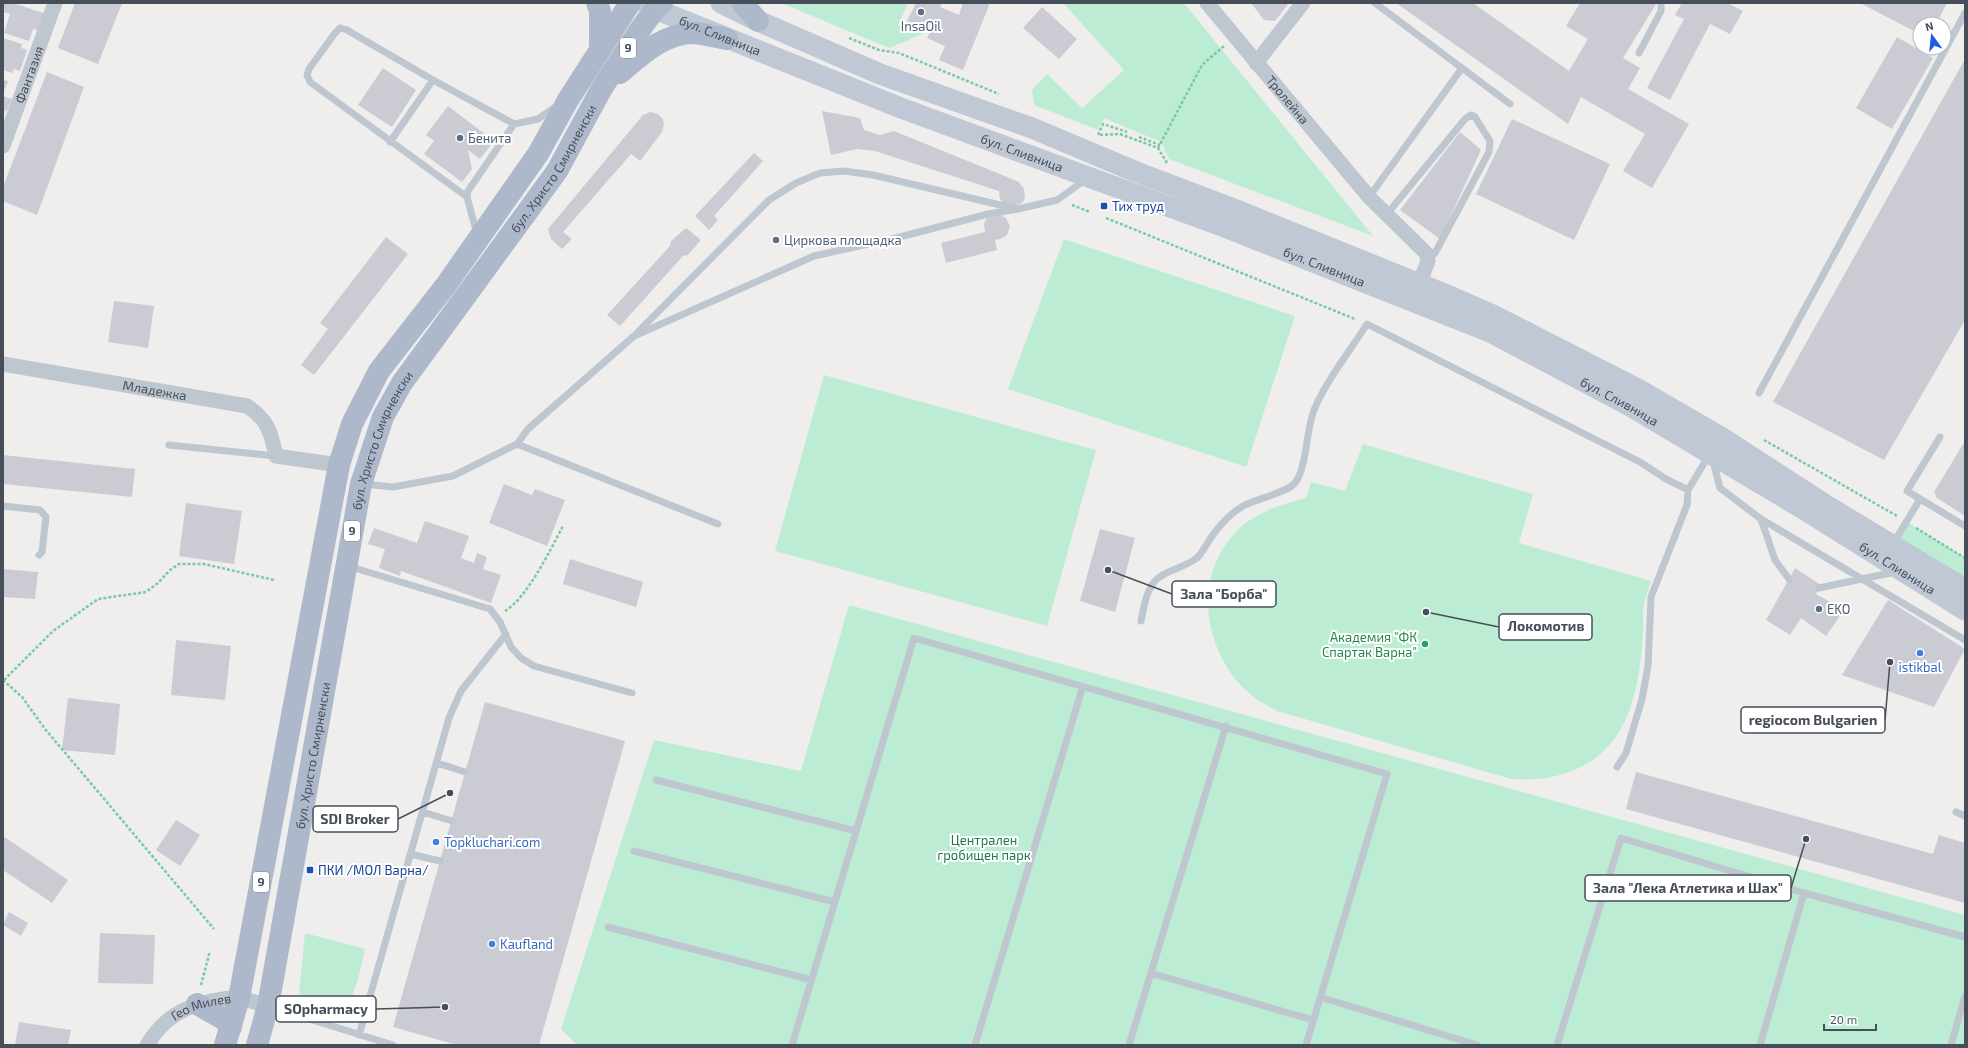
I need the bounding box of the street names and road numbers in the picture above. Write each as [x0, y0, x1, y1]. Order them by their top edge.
street label: бул. Сливница [677, 12, 763, 59]
road number: 9 [620, 38, 636, 58]
street label: Фантазия [11, 44, 47, 106]
street label: Тролейна [1263, 72, 1313, 127]
street label: бул. Христо Смирненски [507, 102, 600, 236]
street label: бул. Сливница [979, 130, 1066, 175]
street label: бул. Сливница [1281, 243, 1368, 290]
street label: бул. Христо Смирненски [349, 368, 416, 511]
street label: бул. Сливница [1578, 373, 1661, 429]
street label: Младежка [121, 377, 188, 404]
road number: 9 [344, 521, 360, 541]
street label: бул. Сливница [1856, 538, 1938, 597]
street label: бул. Христо Смирненски [292, 681, 334, 830]
road number: 9 [253, 872, 269, 892]
street label: Гео Милев [167, 990, 232, 1024]

